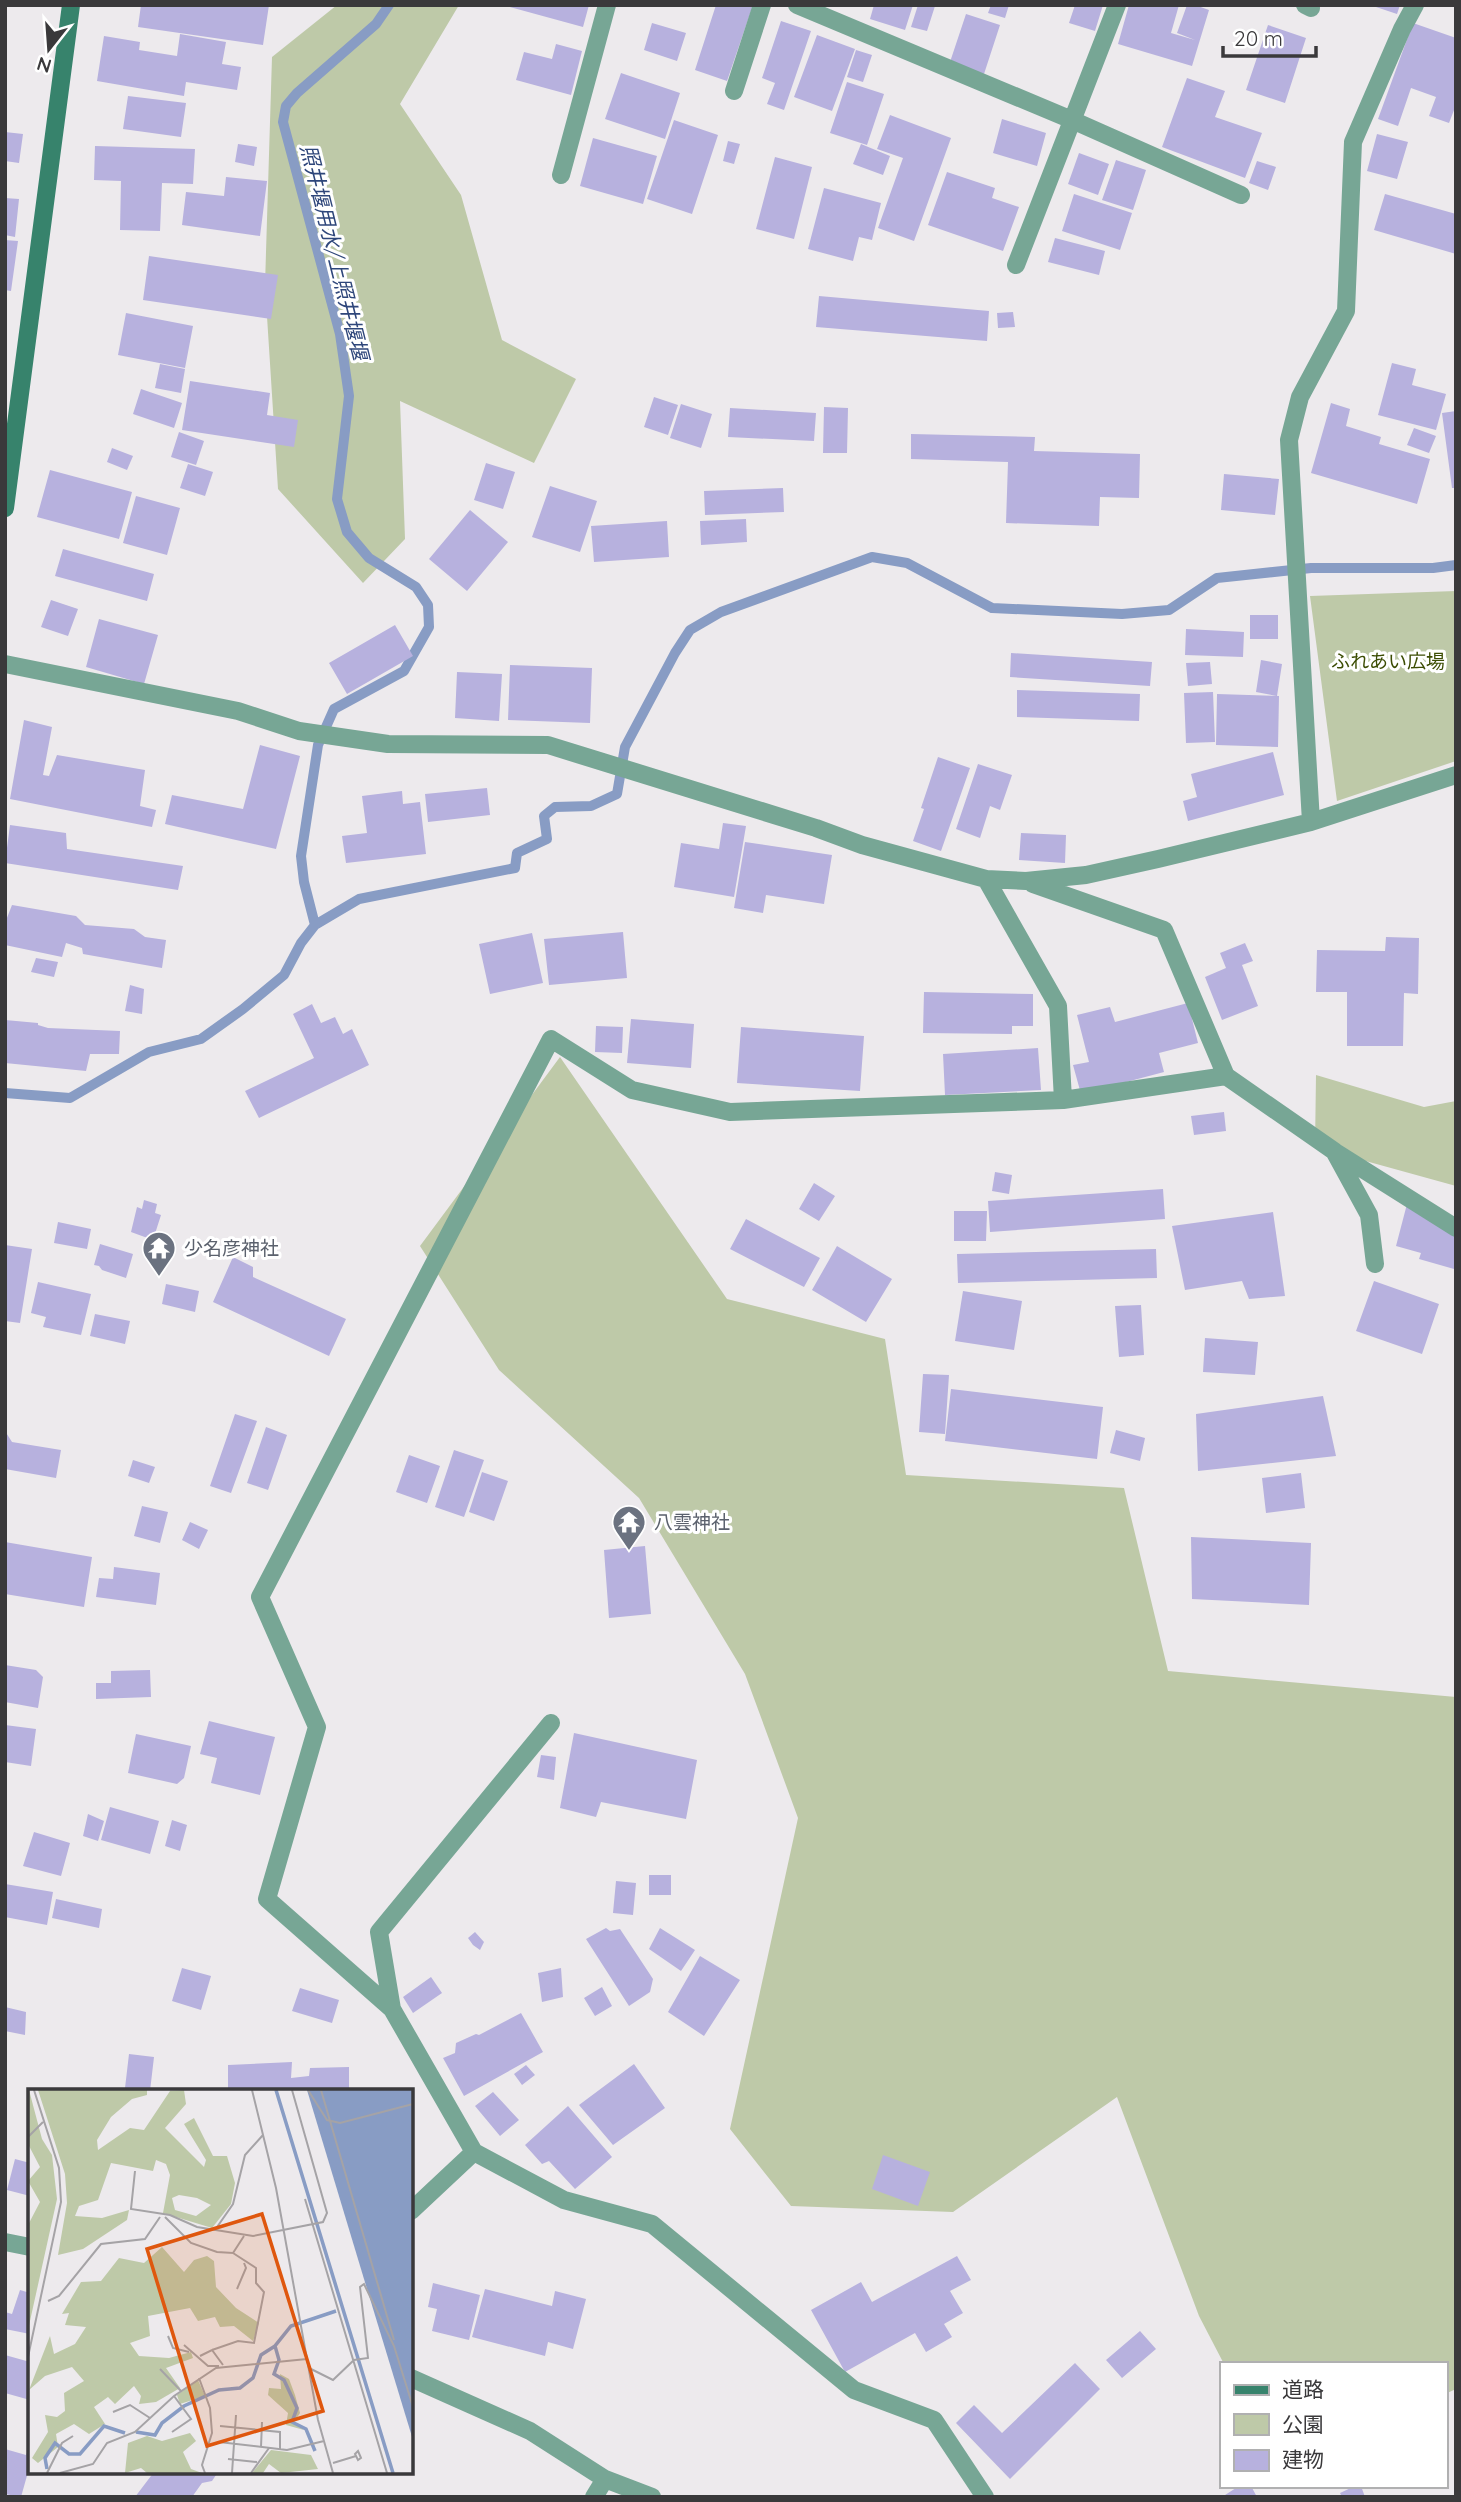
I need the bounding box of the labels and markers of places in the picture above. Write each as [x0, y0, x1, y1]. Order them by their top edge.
temple icon: 少名彦神社 [140, 1229, 178, 1278]
place label: 少名彦神社 [184, 1236, 279, 1260]
temple icon: 八雲神社 [610, 1503, 648, 1552]
place label: 八雲神社 [654, 1510, 730, 1534]

